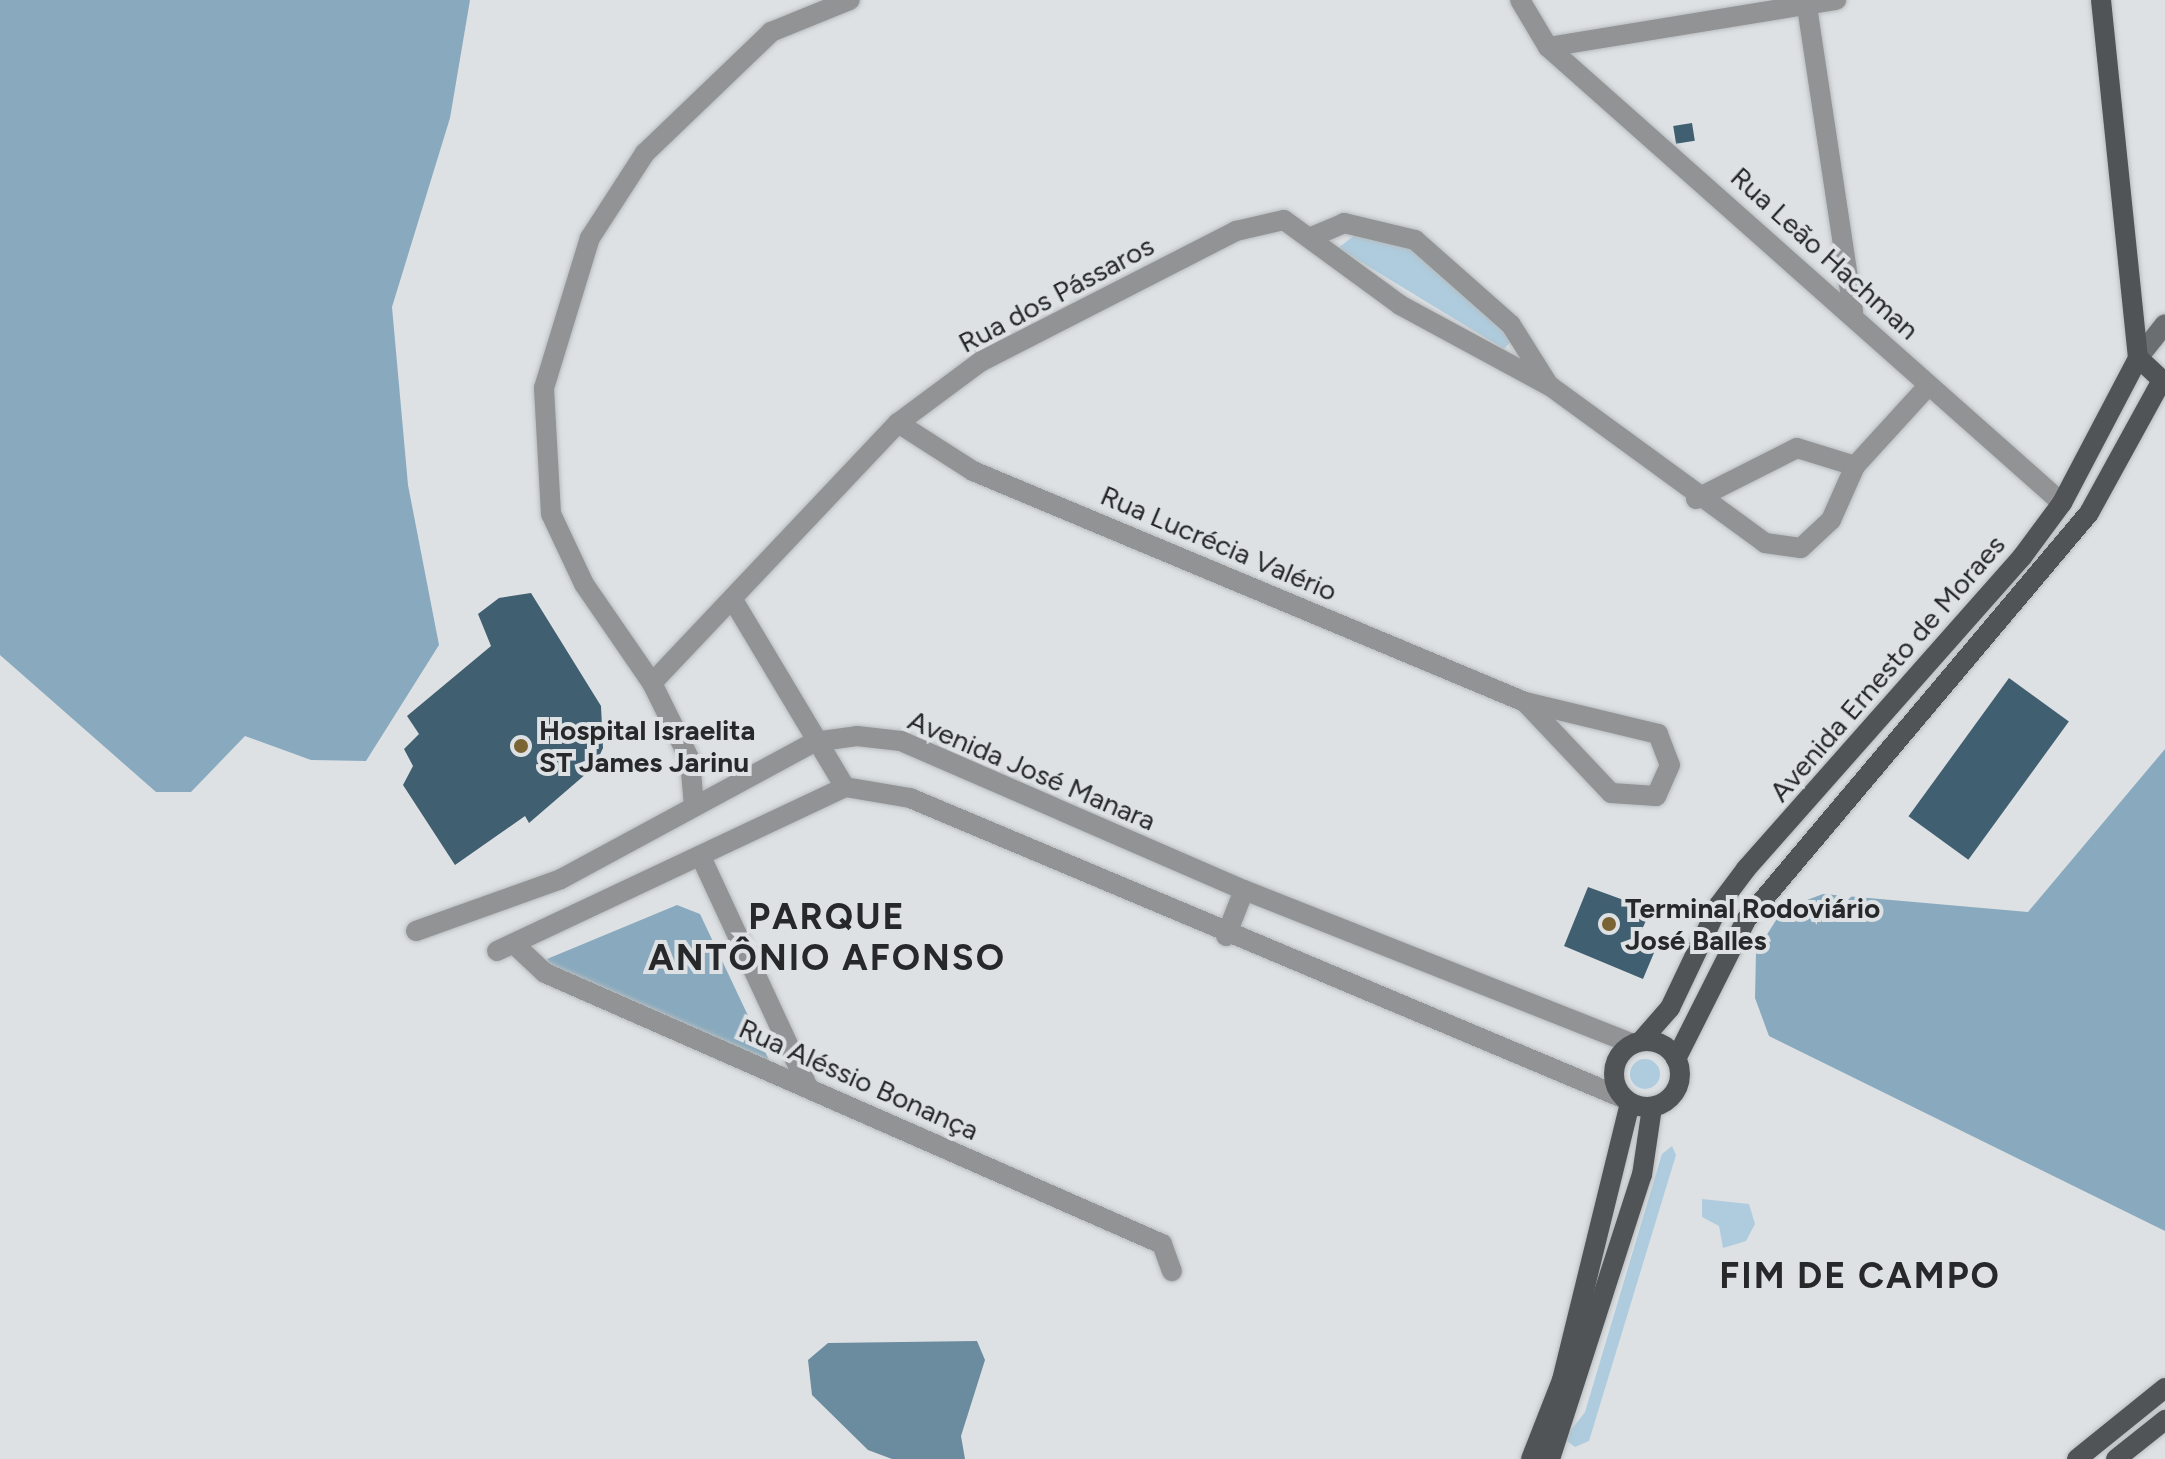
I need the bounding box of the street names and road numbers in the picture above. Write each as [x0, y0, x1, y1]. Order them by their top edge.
street label: Rua Leão Hachman [1724, 160, 1926, 346]
street label: Rua dos Pássaros [953, 228, 1159, 360]
street label: Rua Lucrécia Valério [1096, 478, 1342, 608]
street label: Avenida Ernesto de Moraes [1762, 528, 2012, 808]
street label: Avenida José Manara [903, 703, 1161, 837]
street label: Rua Aléssio Bonança [734, 1011, 984, 1147]

